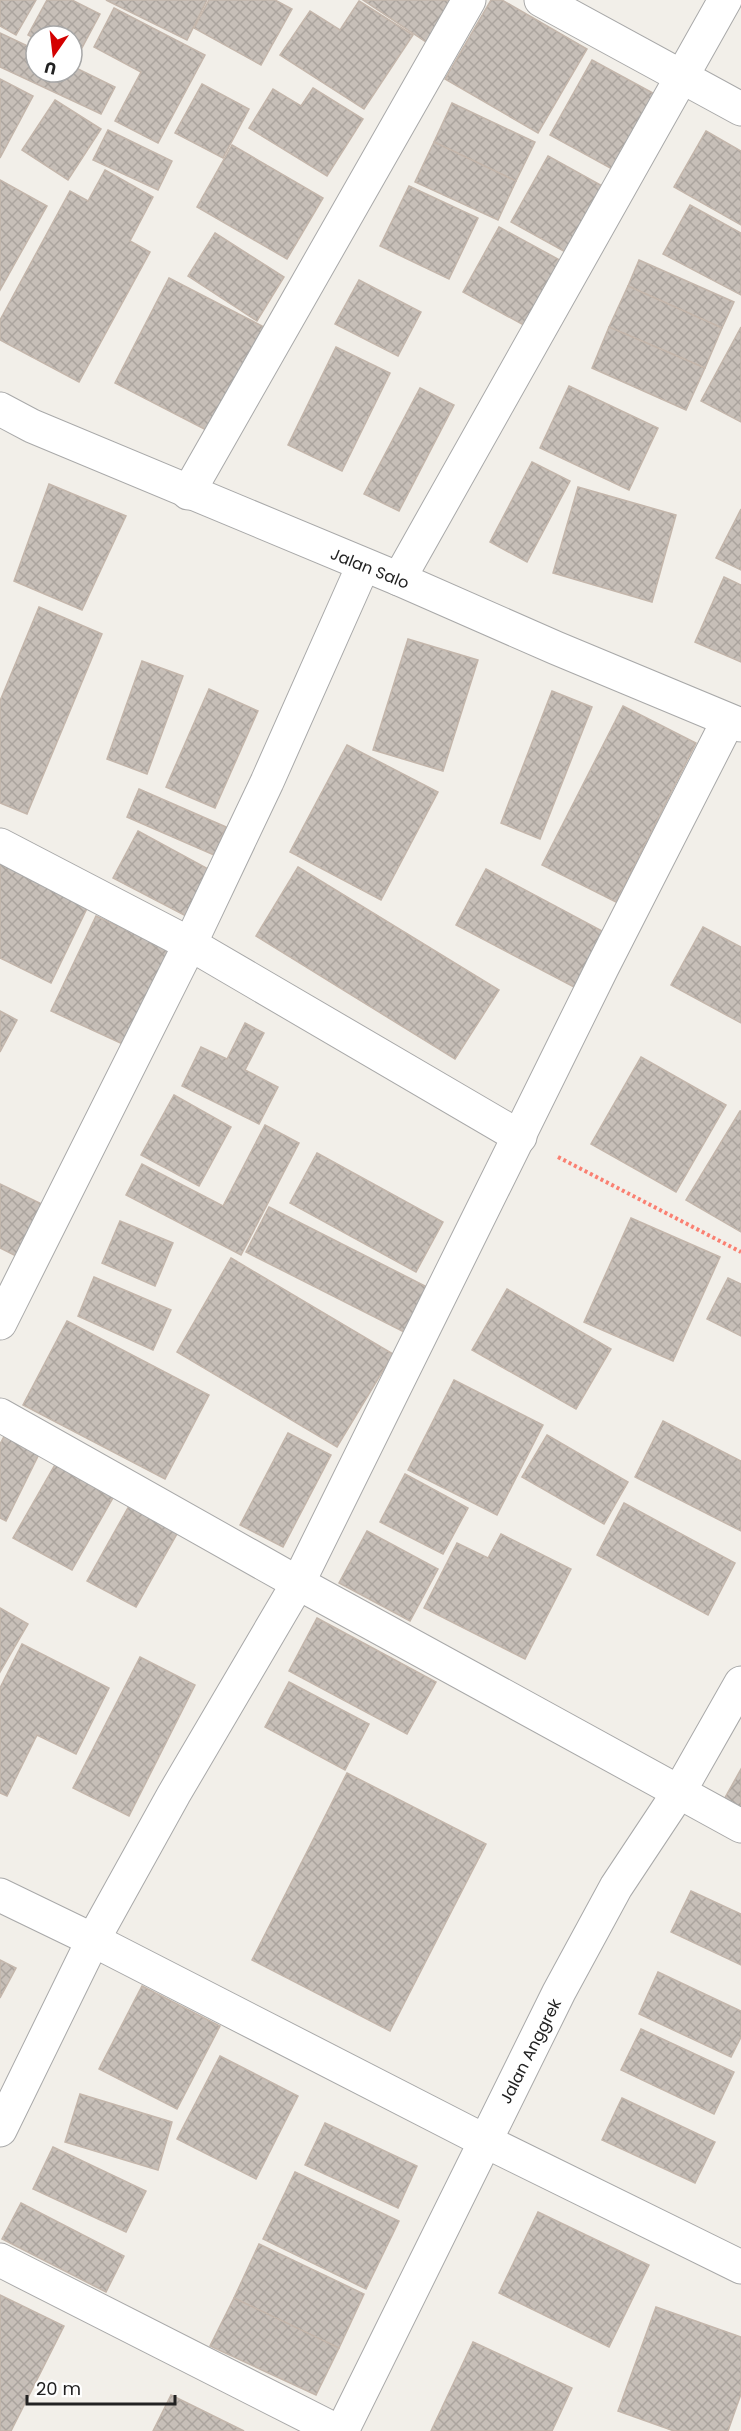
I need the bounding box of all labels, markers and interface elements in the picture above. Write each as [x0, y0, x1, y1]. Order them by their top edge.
north arrow [24, 24, 84, 84]
text: U [42, 56, 59, 81]
street label: Jalan Salo [327, 542, 413, 595]
street label: Jalan Anggrek [494, 1994, 567, 2108]
scale bar [27, 2368, 176, 2406]
text: 20 m [36, 2376, 81, 2401]

